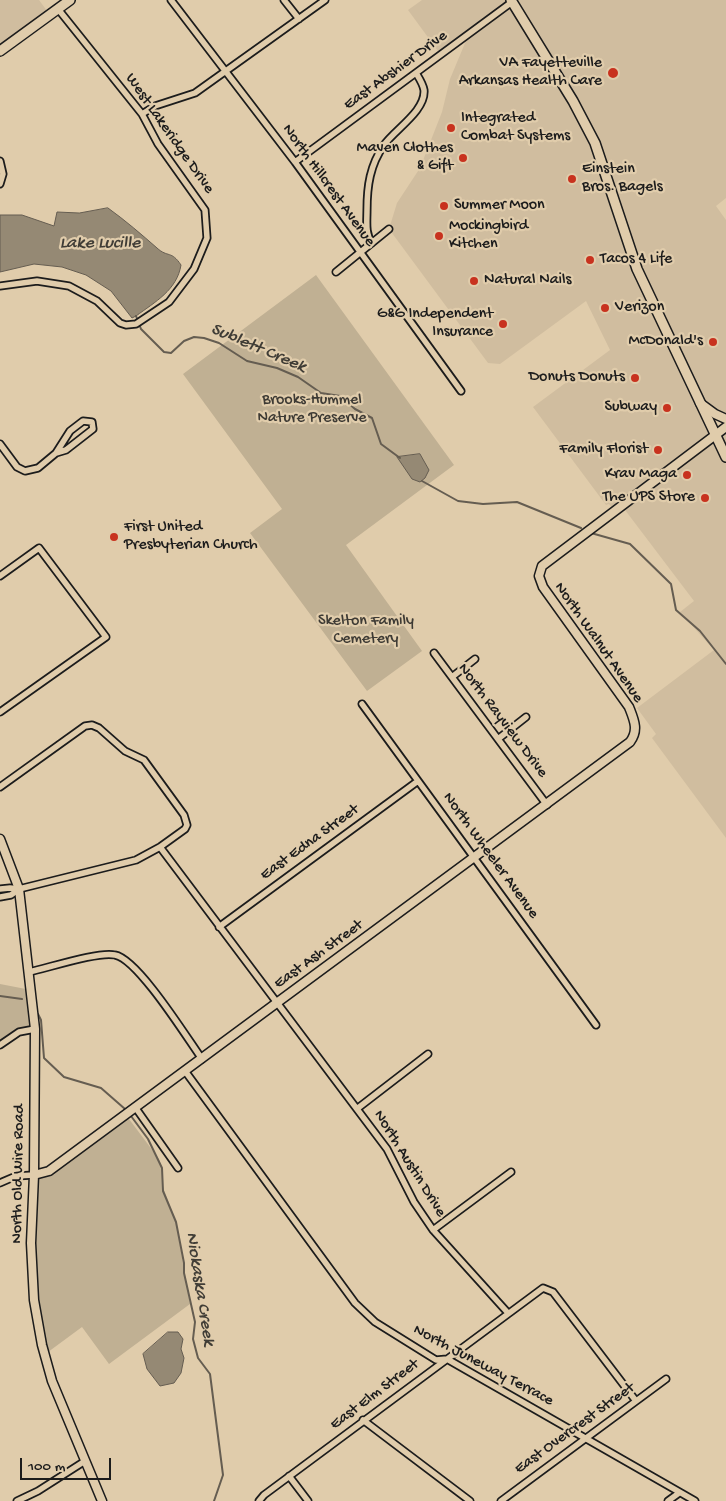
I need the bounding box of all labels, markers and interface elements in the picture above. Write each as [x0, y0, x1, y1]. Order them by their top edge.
street label: East Abshier Drive [340, 27, 452, 115]
place label: VA Fayetteville Arkansas Health Care [459, 54, 602, 92]
marker: VA Fayetteville Arkansas Health Care [606, 66, 620, 80]
street label: West Lakeridge Drive [120, 70, 218, 198]
place label: Integrated Combat Systems [461, 109, 570, 147]
street label: North Hillcrest Avenue [277, 121, 379, 251]
marker: Integrated Combat Systems [445, 122, 457, 134]
place label: Maven Clothes & Gift [357, 139, 453, 177]
marker: Maven Clothes & Gift [457, 152, 469, 164]
place label: Einstein Bros. Bagels [582, 160, 663, 198]
marker: Einstein Bros. Bagels [566, 173, 578, 185]
place label: Summer Moon [454, 196, 545, 216]
marker: Summer Moon [438, 200, 450, 212]
place label: Mockingbird Kitchen [449, 217, 528, 255]
marker: Mockingbird Kitchen [433, 230, 445, 242]
water label: Lake Lucille [60, 233, 140, 255]
place label: Tacos 4 Life [600, 250, 672, 270]
marker: Tacos 4 Life [584, 254, 596, 266]
place label: Natural Nails [484, 271, 571, 291]
marker: Natural Nails [468, 275, 480, 287]
place label: Verizon [615, 298, 664, 318]
marker: Verizon [599, 302, 611, 314]
place label: G&G Independent Insurance [377, 305, 493, 343]
marker: G&G Independent Insurance [497, 318, 509, 330]
water label: Sublett Creek [207, 319, 309, 379]
place label: McDonald's [628, 332, 703, 352]
marker: McDonald's [707, 336, 719, 348]
place label: Donuts Donuts [529, 368, 625, 388]
marker: Donuts Donuts [629, 372, 641, 384]
park label: Brooks-Hummel Nature Preserve [258, 391, 366, 429]
place label: Subway [604, 398, 657, 418]
marker: Subway [661, 402, 673, 414]
place label: Family Florist [559, 440, 648, 460]
marker: Family Florist [652, 444, 664, 456]
place label: Krav Maga [605, 465, 677, 485]
marker: Krav Maga [681, 469, 693, 481]
place label: The UPS Store [603, 488, 695, 508]
marker: The UPS Store [699, 492, 711, 504]
place label: First United Presbyterian Church [124, 518, 258, 556]
marker: First United Presbyterian Church [108, 531, 120, 543]
street label: North Walnut Avenue [549, 579, 647, 707]
park label: Skelton Family Cemetery [318, 612, 414, 650]
street label: North Rayview Drive [453, 660, 551, 782]
street label: North Wheeler Avenue [438, 789, 542, 923]
street label: East Edna Street [257, 801, 363, 885]
street label: East Ash Street [271, 916, 367, 994]
street label: North Old Wire Road [8, 1104, 30, 1244]
street label: North Austin Drive [368, 1107, 450, 1221]
water label: Niokaska Creek [179, 1231, 219, 1347]
street label: North Juneway Terrace [409, 1321, 557, 1411]
street label: East Elm Street [327, 1355, 423, 1435]
street label: East Overcrest Street [511, 1379, 639, 1479]
scale bar [22, 1448, 114, 1480]
text: 100 m [28, 1458, 65, 1476]

